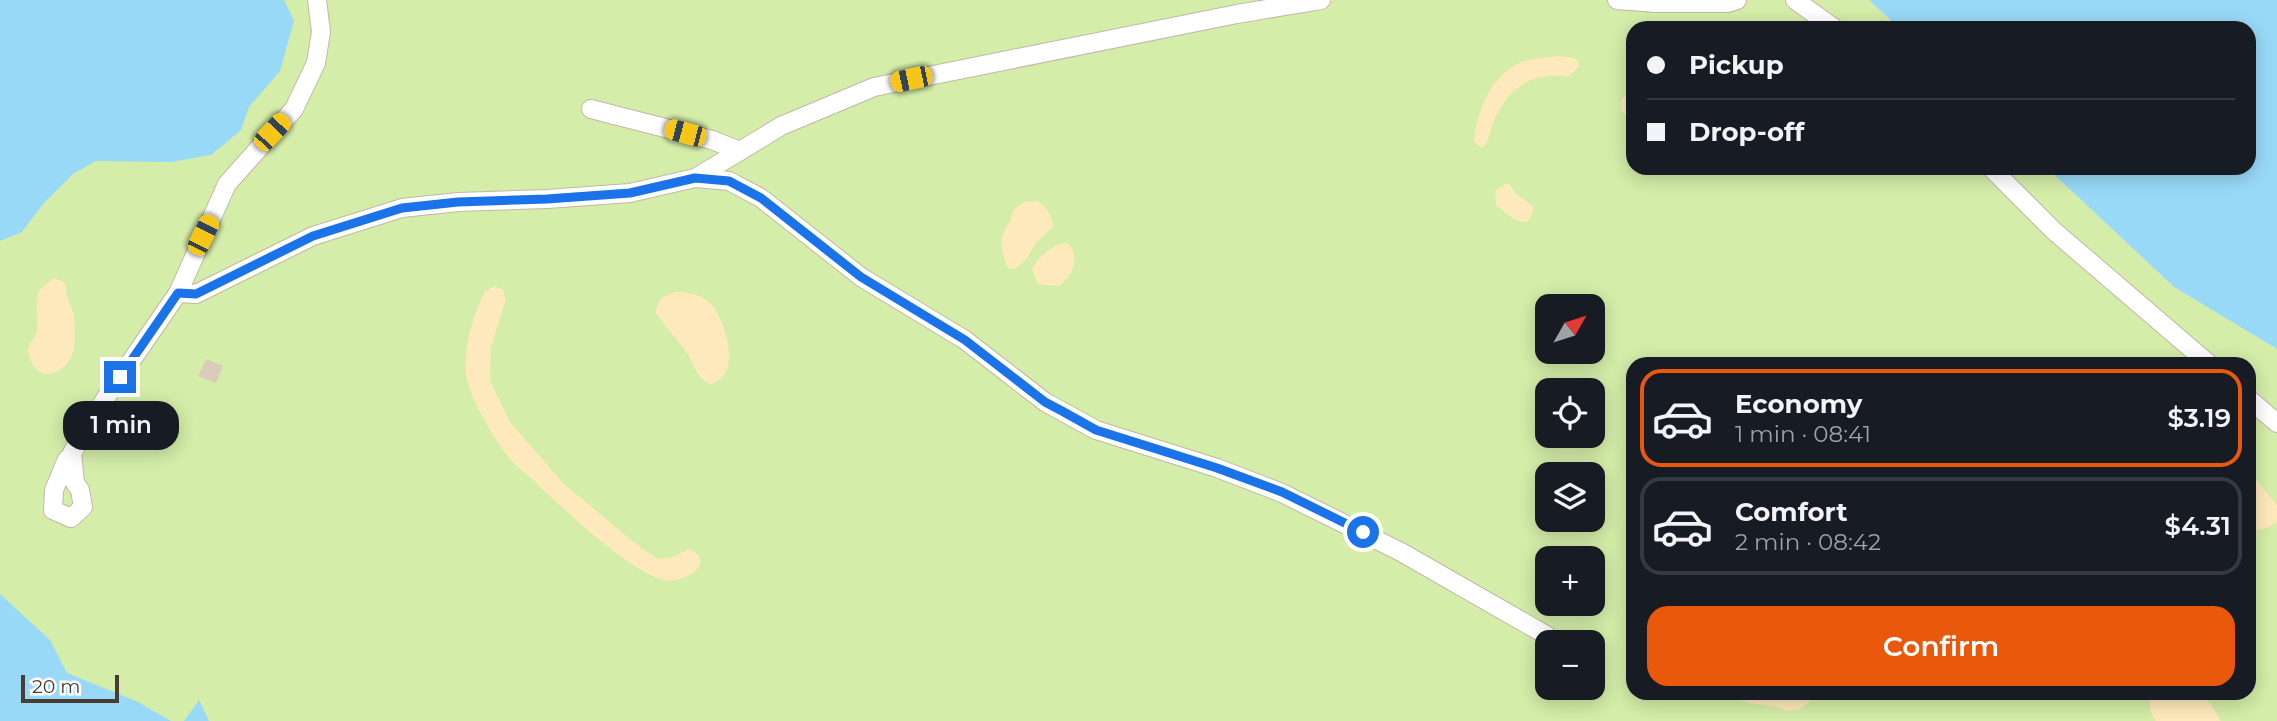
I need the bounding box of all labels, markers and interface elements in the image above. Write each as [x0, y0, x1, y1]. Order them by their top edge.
text: Pickup [1689, 49, 1784, 81]
car [889, 64, 934, 94]
car [250, 109, 295, 155]
text: Drop-off [1689, 116, 1804, 148]
car [662, 117, 709, 149]
car [185, 212, 222, 258]
north arrow [1535, 294, 1605, 364]
map controls [1535, 294, 1605, 700]
route end [104, 361, 136, 393]
button: locate [1535, 378, 1605, 448]
icon: car [1651, 387, 1714, 450]
text: Economy [1735, 388, 1862, 420]
callout: 1 min [62, 402, 178, 450]
text: $3.19 [2167, 402, 2231, 434]
text: 1 min [90, 411, 152, 439]
text: 1 min · 08:41 [1735, 420, 1871, 448]
button: layers [1535, 462, 1605, 532]
icon: car [1651, 495, 1714, 558]
text: Comfort [1735, 496, 1847, 528]
text: $4.31 [2165, 510, 2231, 542]
route start [1347, 516, 1379, 548]
text: 2 min · 08:42 [1735, 528, 1881, 556]
button: + [1535, 546, 1605, 616]
button: Confirm [1647, 606, 2235, 686]
button: − [1535, 630, 1605, 700]
scale bar [21, 672, 119, 704]
text: 20 m [32, 675, 80, 698]

